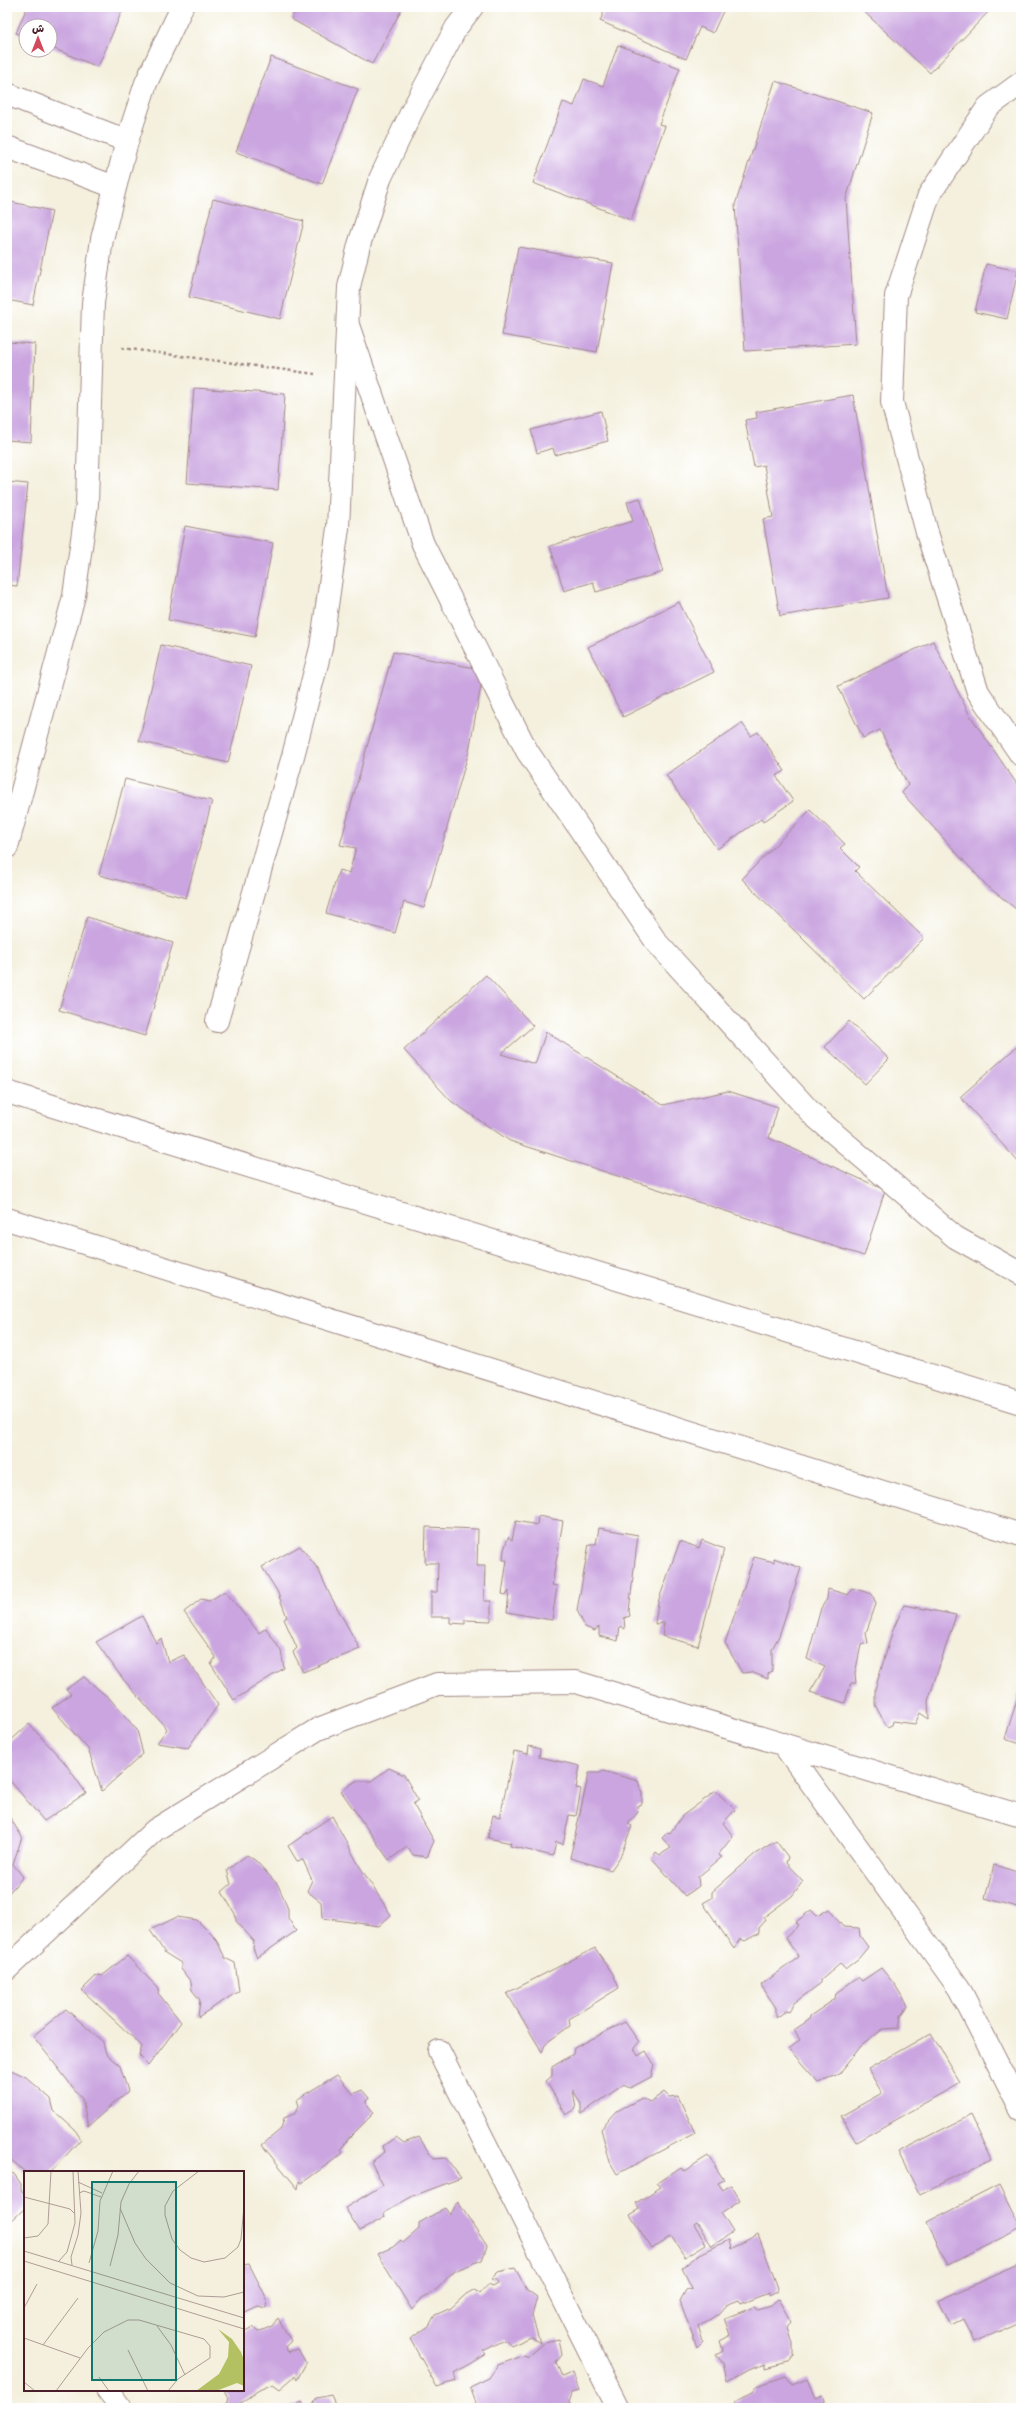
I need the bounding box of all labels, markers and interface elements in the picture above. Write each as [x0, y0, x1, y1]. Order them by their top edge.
north arrow [18, 18, 58, 58]
text: ش [32, 20, 44, 35]
inset map [24, 2171, 244, 2391]

